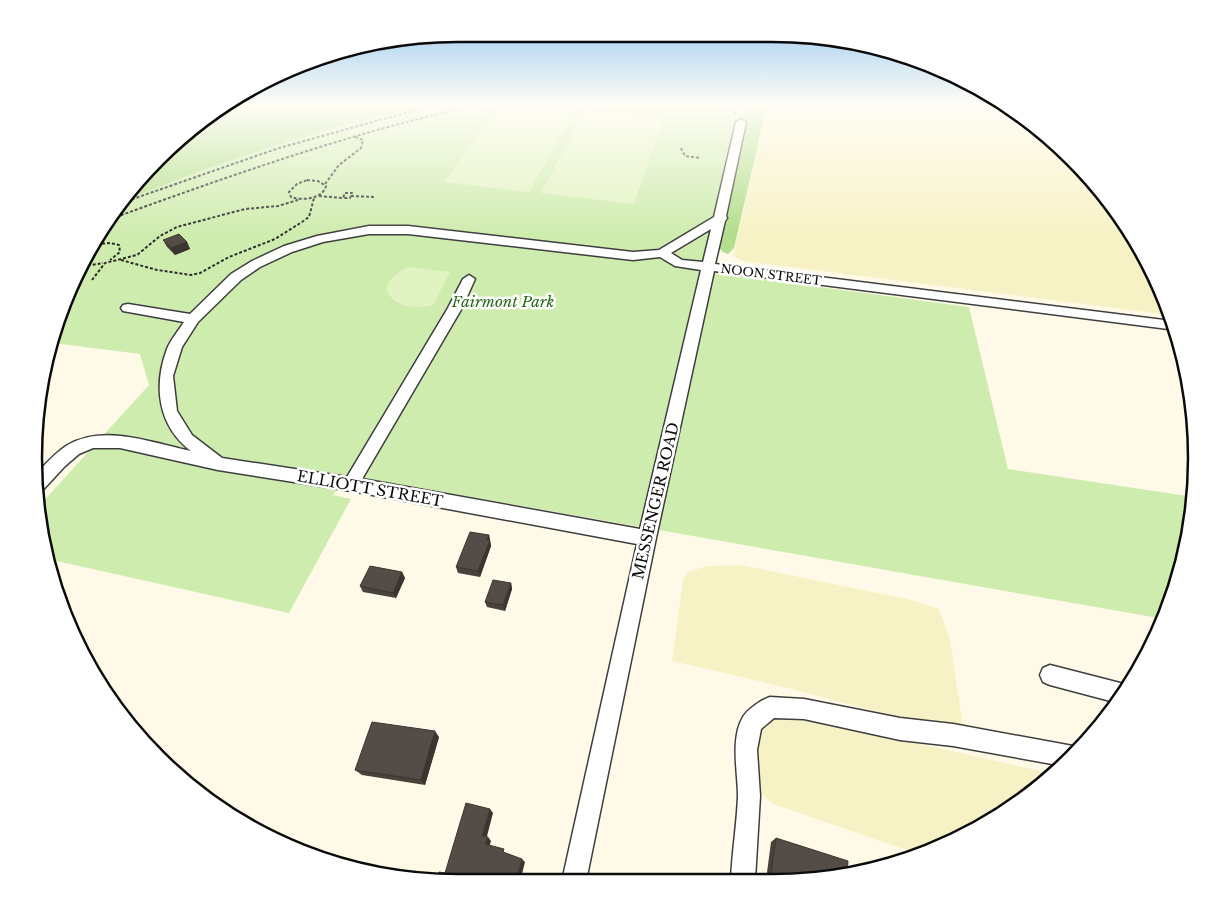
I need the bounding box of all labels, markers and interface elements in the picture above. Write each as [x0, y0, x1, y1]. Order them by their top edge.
street label: NOON STREET [720, 261, 823, 288]
park label: Fairmont Park [451, 292, 554, 311]
street label: MESSENGER ROAD [628, 421, 683, 581]
street label: ELLIOTT STREET [296, 466, 445, 511]

